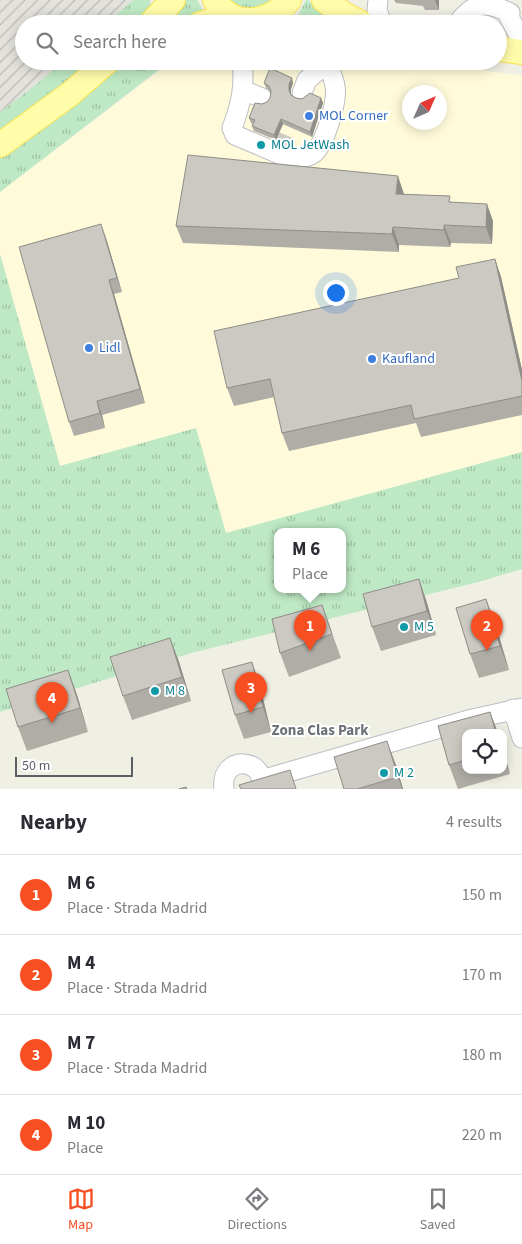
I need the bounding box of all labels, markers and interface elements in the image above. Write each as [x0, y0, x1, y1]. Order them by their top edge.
search box [15, 15, 507, 70]
icon: search [33, 29, 61, 57]
text: Search here [73, 29, 167, 56]
north arrow [402, 85, 447, 130]
place label: MOL Corner [319, 106, 388, 126]
marker: MOL Corner [303, 110, 315, 122]
place label: MOL JetWash [271, 135, 350, 155]
marker: MOL JetWash [255, 139, 267, 151]
your location [323, 280, 349, 306]
place label: Lidl [99, 338, 121, 358]
marker: Lidl [83, 342, 95, 354]
place label: Kaufland [382, 349, 435, 369]
marker: Kaufland [366, 353, 378, 365]
popup [274, 528, 346, 593]
text: M 6 [292, 536, 320, 563]
text: Place [292, 563, 328, 585]
pin: 1 [294, 610, 326, 651]
pin: 2 [471, 610, 503, 651]
place label: M 5 [414, 617, 434, 637]
marker: M 5 [398, 621, 410, 633]
pin: 3 [235, 672, 267, 713]
place label: M 8 [165, 681, 185, 701]
pin: 4 [36, 682, 68, 723]
marker: M 8 [149, 685, 161, 697]
district label: Zona Clas Park [272, 720, 369, 741]
map controls [462, 729, 507, 774]
button: locate [462, 729, 507, 774]
scale bar [15, 754, 132, 777]
text: 50 m [22, 756, 50, 776]
place label: M 2 [394, 763, 414, 783]
marker: M 2 [378, 767, 390, 779]
text: Nearby [20, 807, 87, 837]
text: 4 results [446, 811, 502, 833]
text: M 6 [67, 870, 95, 897]
text: 1 [32, 884, 40, 906]
text: 150 m [462, 884, 502, 906]
text: Place · Strada Madrid [67, 897, 207, 919]
text: M 4 [67, 950, 95, 977]
text: 2 [32, 964, 40, 986]
text: 170 m [462, 964, 502, 986]
text: Place · Strada Madrid [67, 977, 207, 999]
text: M 7 [67, 1030, 95, 1057]
text: 3 [32, 1044, 40, 1066]
text: 180 m [462, 1044, 502, 1066]
text: Place · Strada Madrid [67, 1057, 207, 1079]
text: M 10 [67, 1110, 105, 1137]
text: 4 [32, 1124, 40, 1146]
text: 220 m [462, 1124, 502, 1146]
text: Place [67, 1137, 103, 1159]
tab: Map [67, 1185, 95, 1235]
tab: Directions [228, 1185, 287, 1235]
tab: Saved [420, 1185, 455, 1235]

